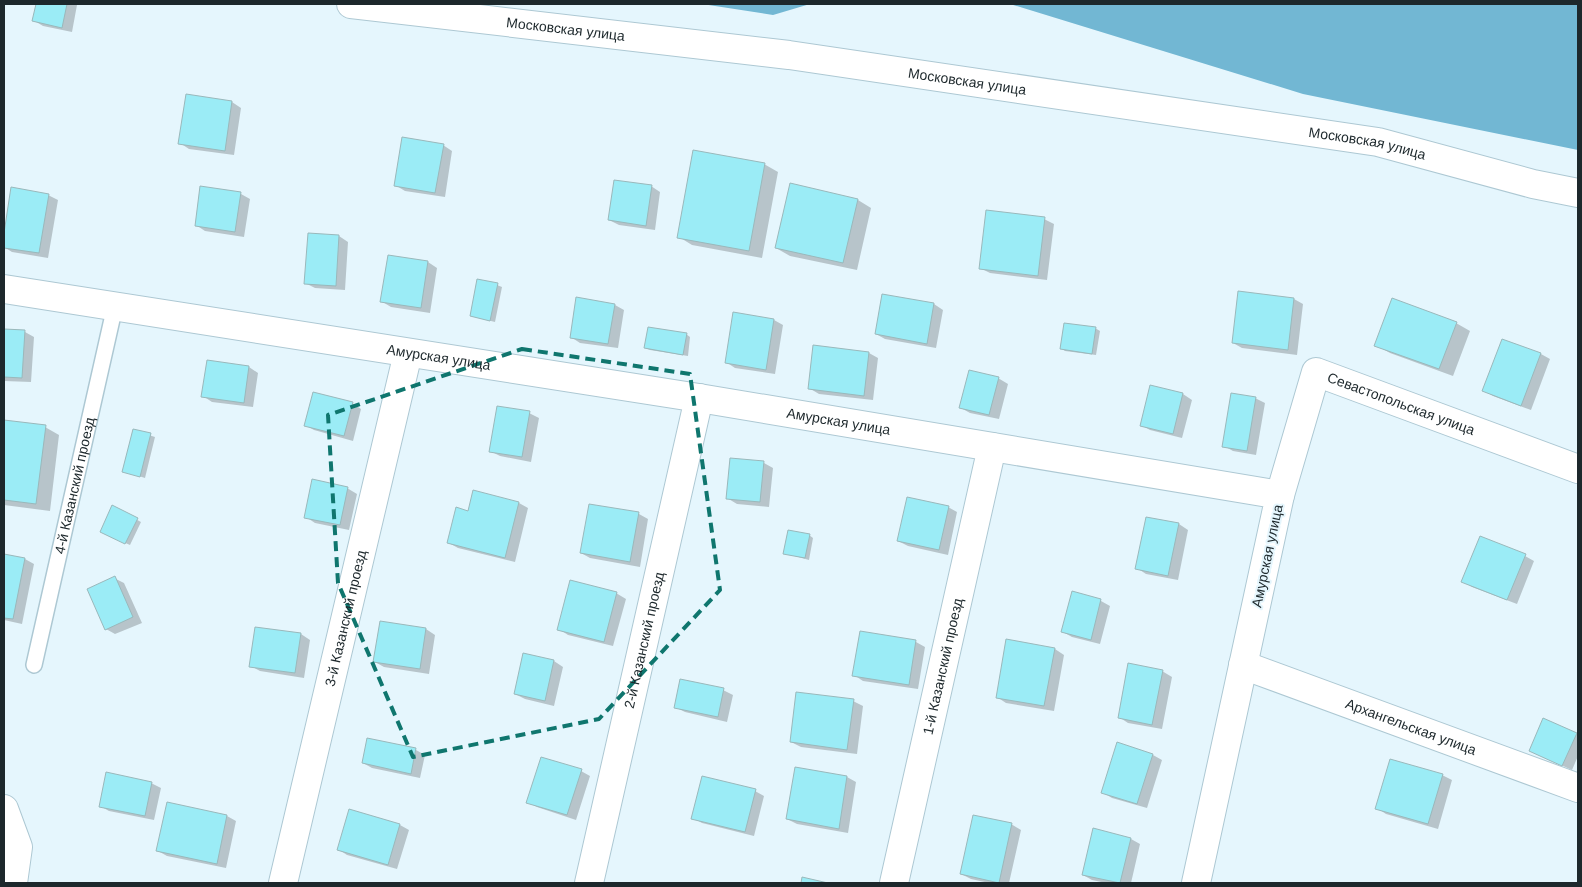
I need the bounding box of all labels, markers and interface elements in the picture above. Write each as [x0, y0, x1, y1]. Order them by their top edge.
street label: Московская улица [505, 14, 626, 44]
street label: Московская улица [907, 65, 1027, 98]
street label: Московская улица [1308, 124, 1428, 163]
street label: Амурская улица [386, 341, 492, 373]
street label: Севастопольская улица [1325, 369, 1477, 438]
street label: Амурская улица [785, 405, 892, 438]
street label: 4-й Казанский проезд [51, 416, 98, 555]
street label: Амурская улица [1248, 503, 1286, 609]
street label: 3-й Казанский проезд [322, 549, 369, 688]
street label: 2-й Казанский проезд [621, 570, 667, 710]
street label: 1-й Казанский проезд [920, 597, 966, 736]
street label: Архангельская улица [1343, 695, 1479, 758]

